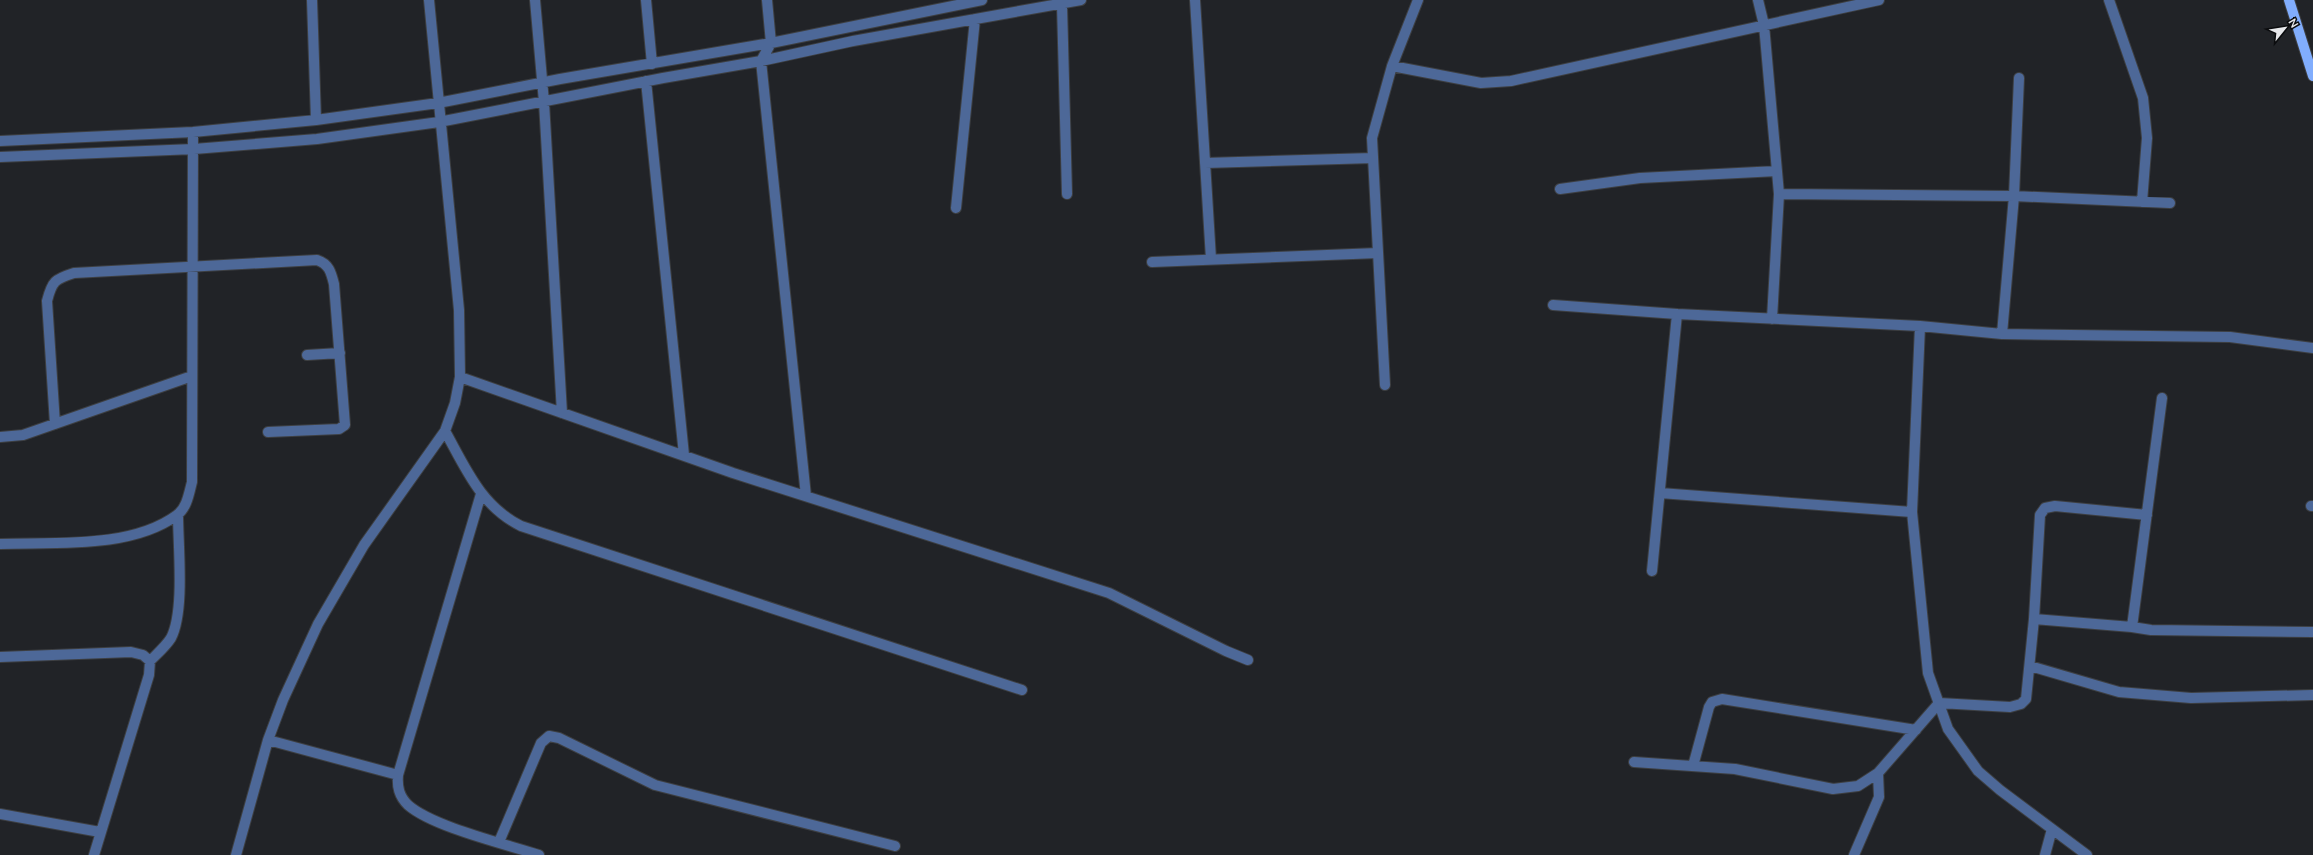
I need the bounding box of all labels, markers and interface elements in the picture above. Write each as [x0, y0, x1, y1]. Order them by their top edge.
north arrow [2265, 8, 2305, 48]
text: N [2286, 16, 2302, 30]

